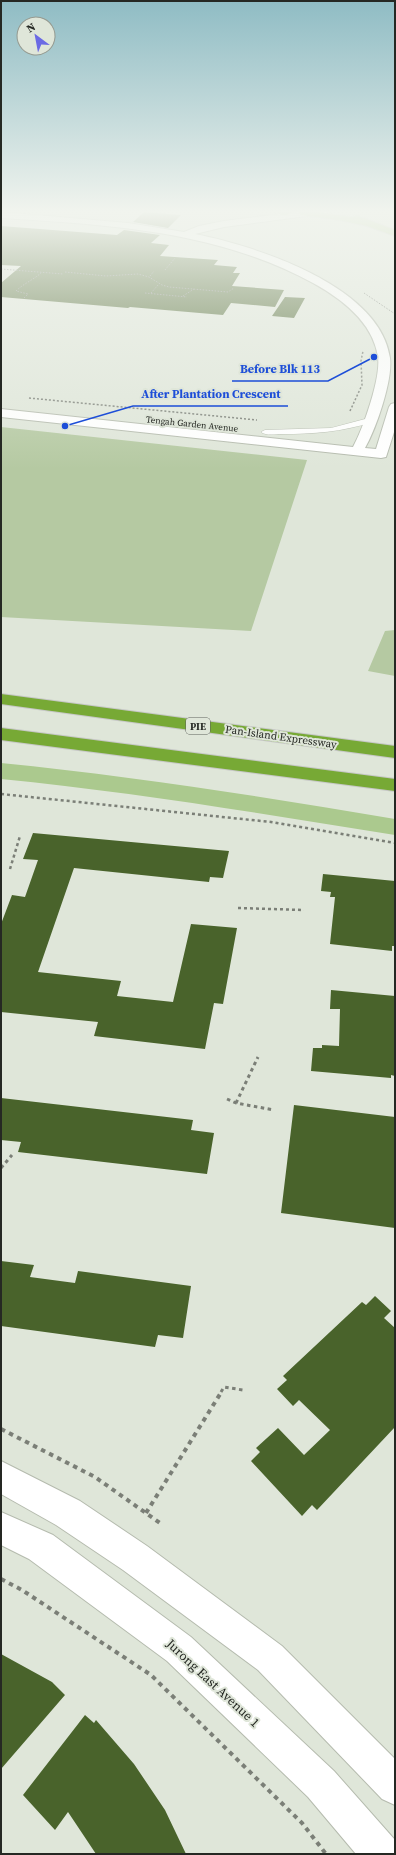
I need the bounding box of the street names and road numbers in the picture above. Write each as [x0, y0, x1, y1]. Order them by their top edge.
street label: Tengah Garden Avenue [145, 413, 239, 435]
road number: PIE [186, 718, 210, 734]
street label: Pan-Island Expressway [224, 722, 338, 752]
street label: Jurong East Avenue 1 [162, 1635, 263, 1731]

